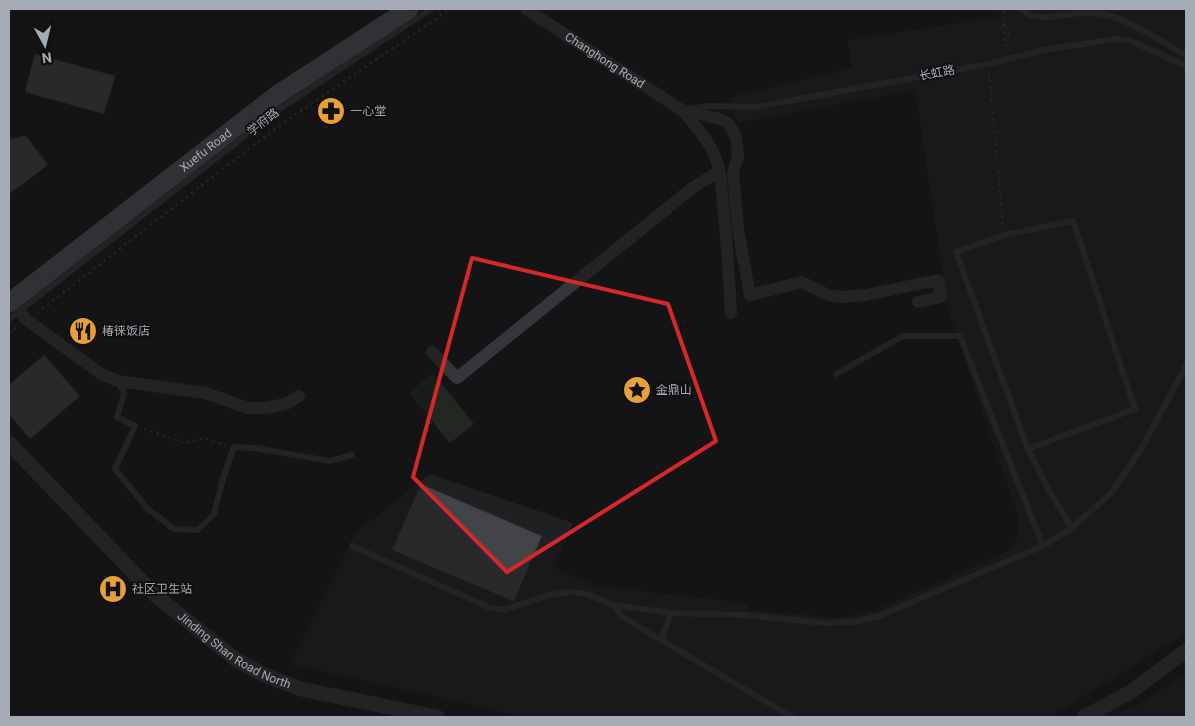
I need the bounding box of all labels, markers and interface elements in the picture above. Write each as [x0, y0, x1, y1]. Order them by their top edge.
north arrow [20, 20, 70, 70]
street label: Changhong Road [562, 29, 647, 91]
text: N [41, 49, 53, 66]
street label: 长虹路 [918, 63, 956, 83]
pharmacy icon: 一心堂 [316, 96, 346, 126]
place label: 一心堂 [350, 104, 386, 118]
street label: 学府路 [245, 105, 281, 139]
street label: Xuefu Road [177, 126, 234, 175]
restaurant icon: 椿徕饭店 [68, 316, 98, 346]
place label: 椿徕饭店 [102, 324, 150, 338]
place icon: 金鼎山 [622, 375, 652, 405]
place label: 金鼎山 [656, 383, 692, 397]
hospital icon: 社区卫生站 [98, 574, 128, 604]
place label: 社区卫生站 [132, 582, 192, 596]
street label: Jinding Shan Road North [175, 609, 293, 692]

